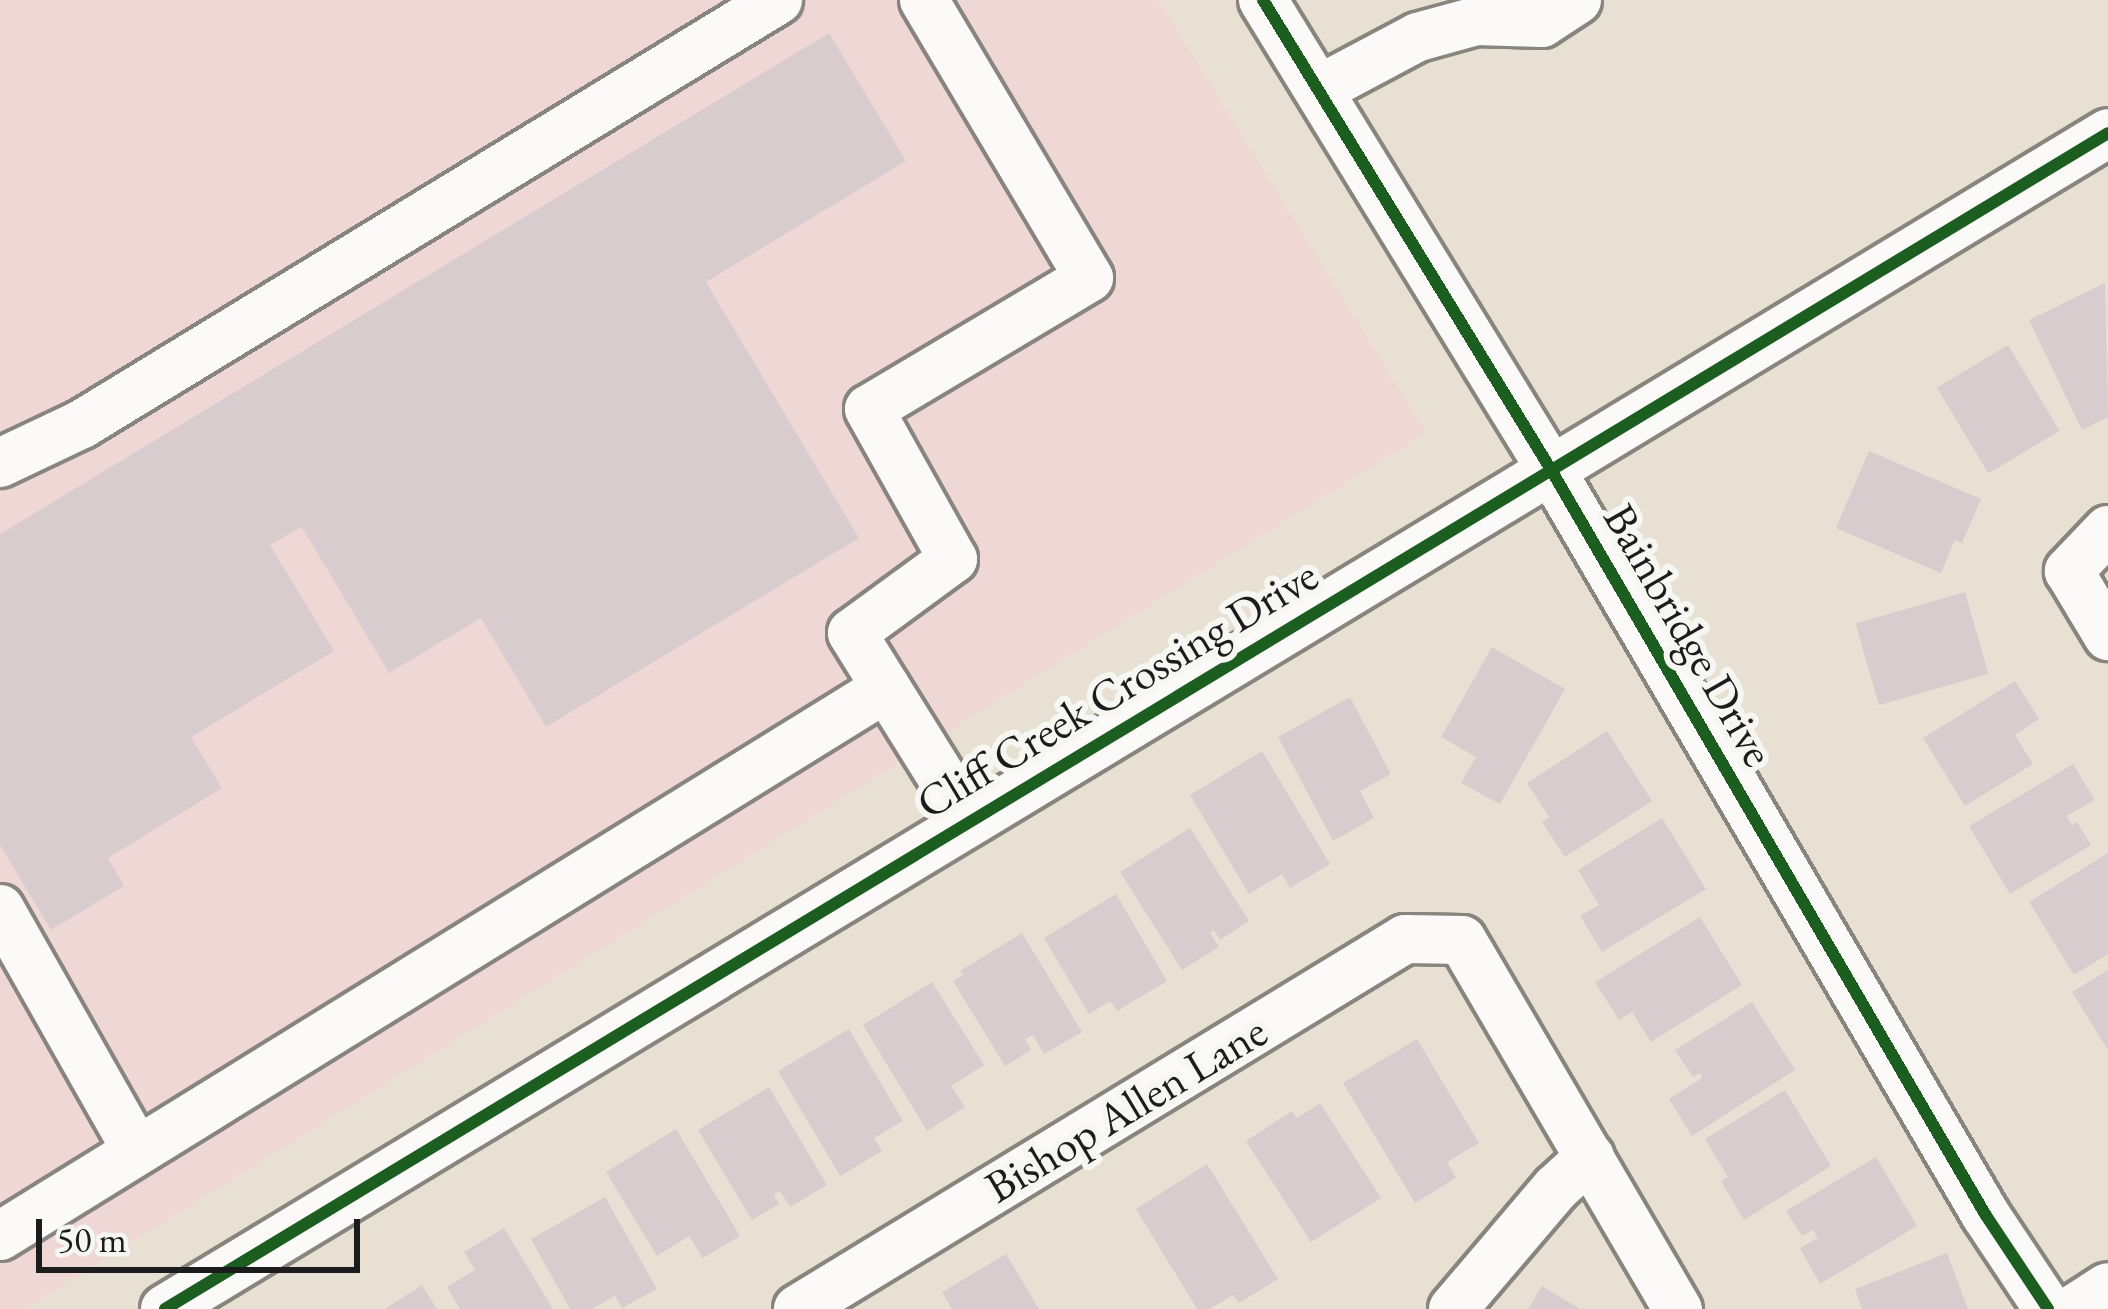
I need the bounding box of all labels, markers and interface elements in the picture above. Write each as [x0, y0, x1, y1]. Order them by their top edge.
street label: Bainbridge Drive [1592, 494, 1786, 776]
street label: Cliff Creek Crossing Drive [907, 548, 1327, 830]
street label: Bishop Allen Lane [976, 1004, 1276, 1214]
scale bar [42, 1195, 366, 1269]
text: 50 m [57, 1216, 127, 1263]

